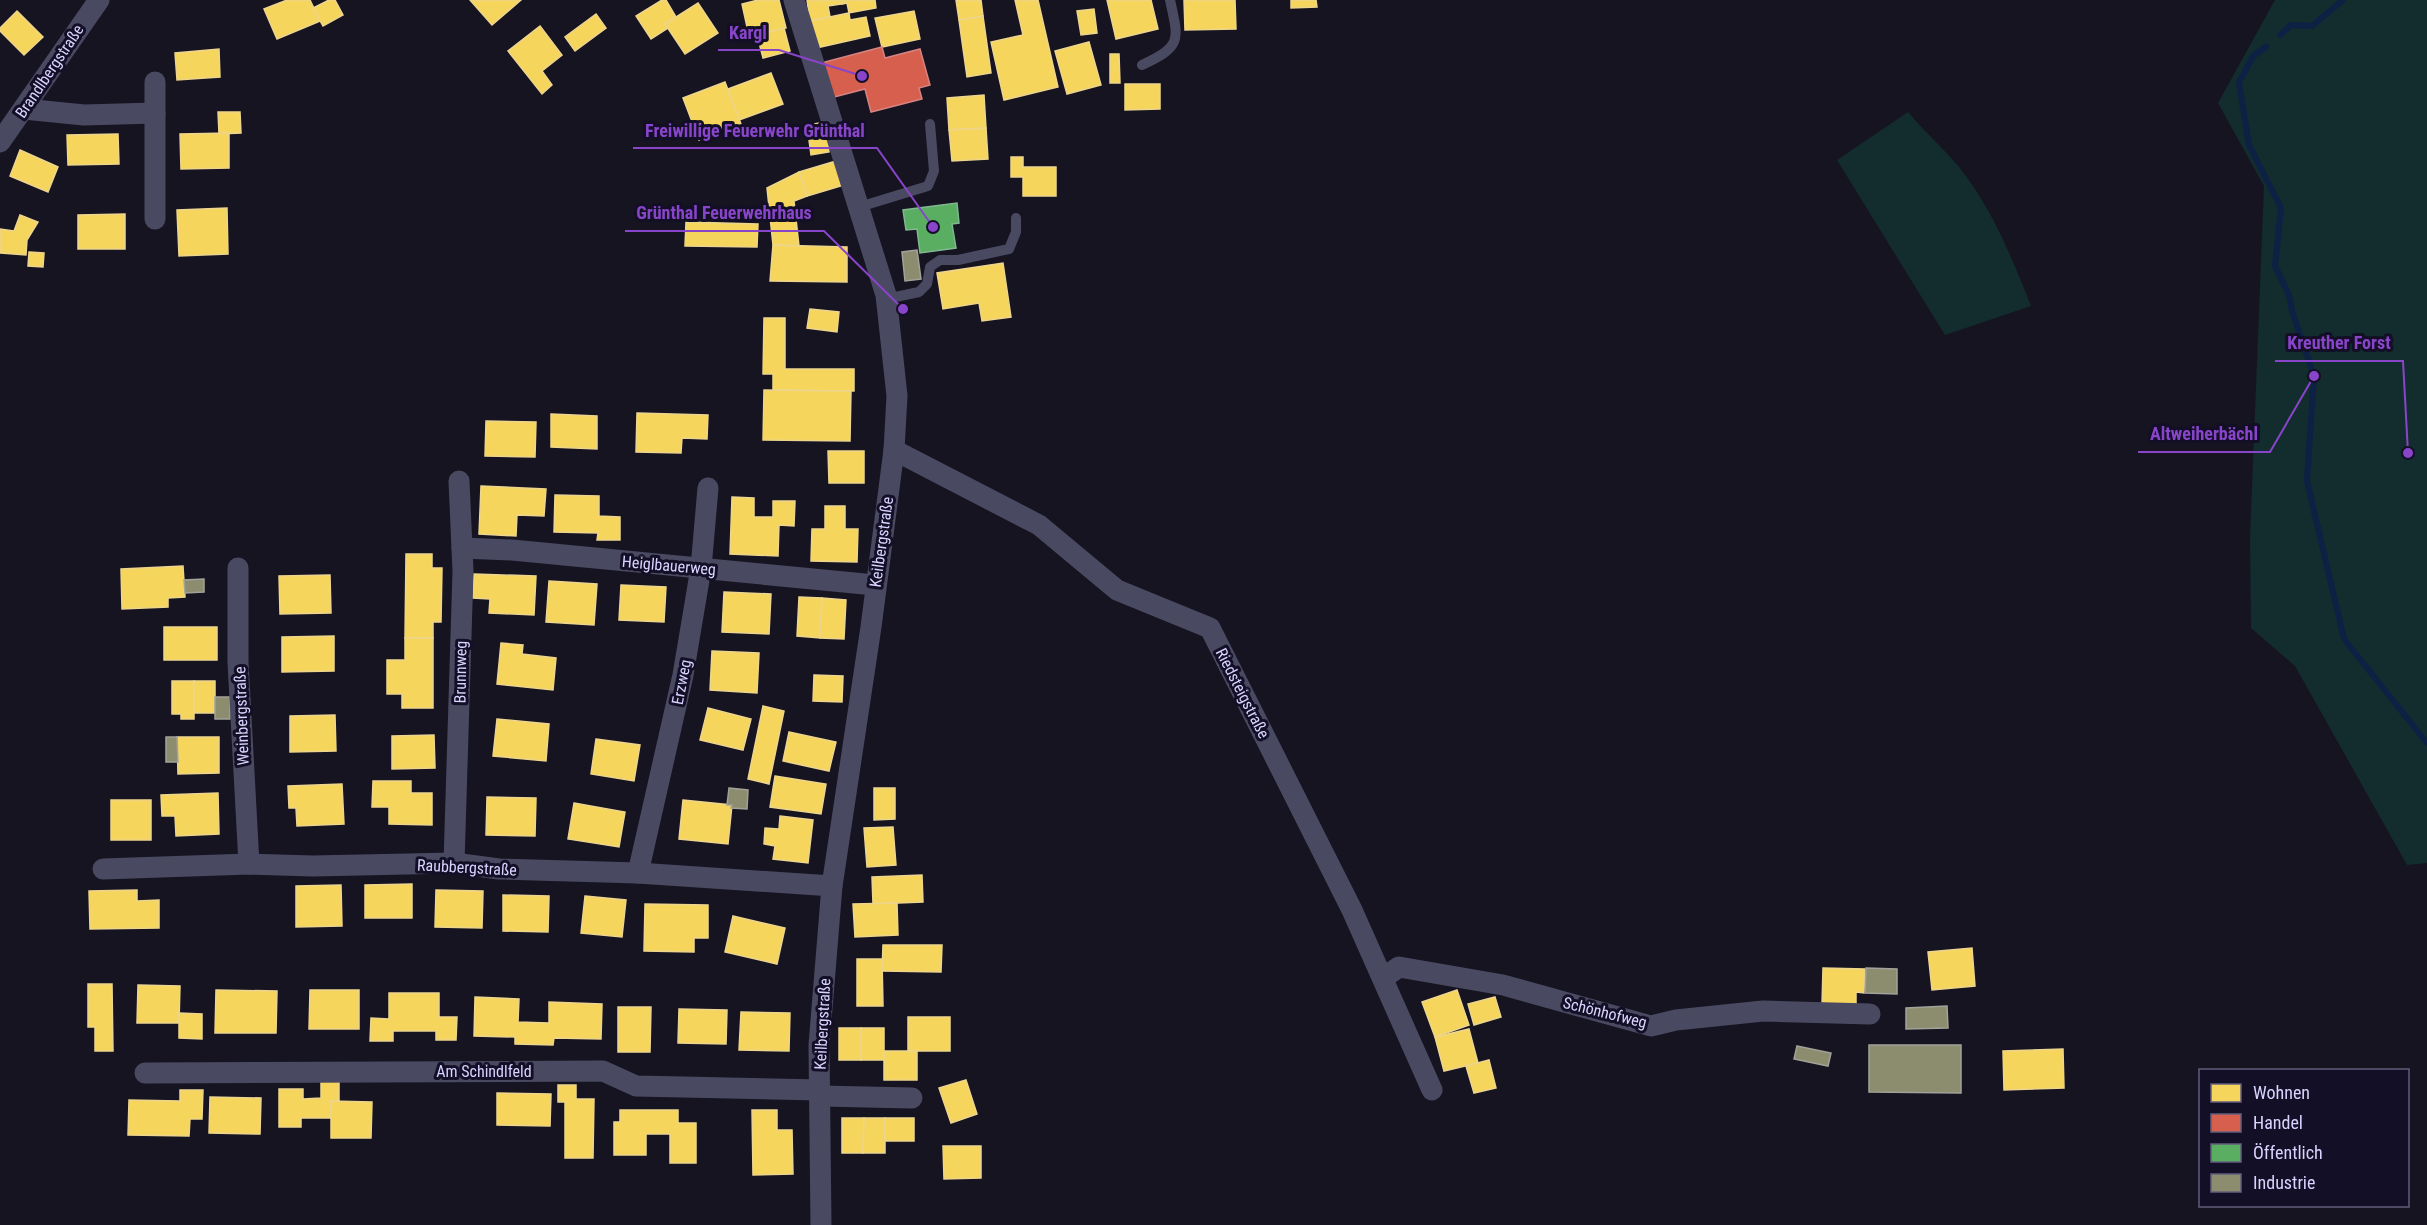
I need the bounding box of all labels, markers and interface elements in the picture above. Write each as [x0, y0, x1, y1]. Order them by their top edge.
callout: Kargl [718, 14, 779, 50]
street label: Brandlbergstraße [11, 21, 88, 122]
text: Kargl [729, 22, 767, 43]
callout: Freiwillige Feuerwehr Grünthal [633, 112, 877, 148]
text: Freiwillige Feuerwehr Grünthal [645, 120, 865, 141]
callout: Grünthal Feuerwehrhaus [625, 195, 824, 231]
text: Grünthal Feuerwehrhaus [636, 202, 812, 223]
callout: Kreuther Forst [2275, 325, 2403, 361]
text: Kreuther Forst [2287, 332, 2391, 353]
callout: Altweiherbächl [2138, 416, 2270, 452]
text: Altweiherbächl [2150, 423, 2258, 444]
street label: Keilbergstraße [866, 495, 897, 589]
street label: Heiglbauerweg [621, 552, 717, 579]
street label: Brunnweg [450, 641, 471, 703]
street label: Riedsteigstraße [1212, 645, 1273, 742]
street label: Erzweg [668, 658, 695, 706]
street label: Weinbergstraße [230, 666, 253, 766]
street label: Raubbergstraße [417, 855, 517, 880]
street label: Keilbergstraße [811, 978, 834, 1070]
street label: Schönhofweg [1561, 993, 1649, 1032]
street label: Am Schindlfeld [436, 1062, 532, 1081]
legend [2199, 1069, 2409, 1207]
text: Wohnen [2253, 1082, 2310, 1103]
text: Handel [2253, 1112, 2303, 1133]
text: Öffentlich [2253, 1142, 2323, 1163]
text: Industrie [2253, 1172, 2315, 1193]

